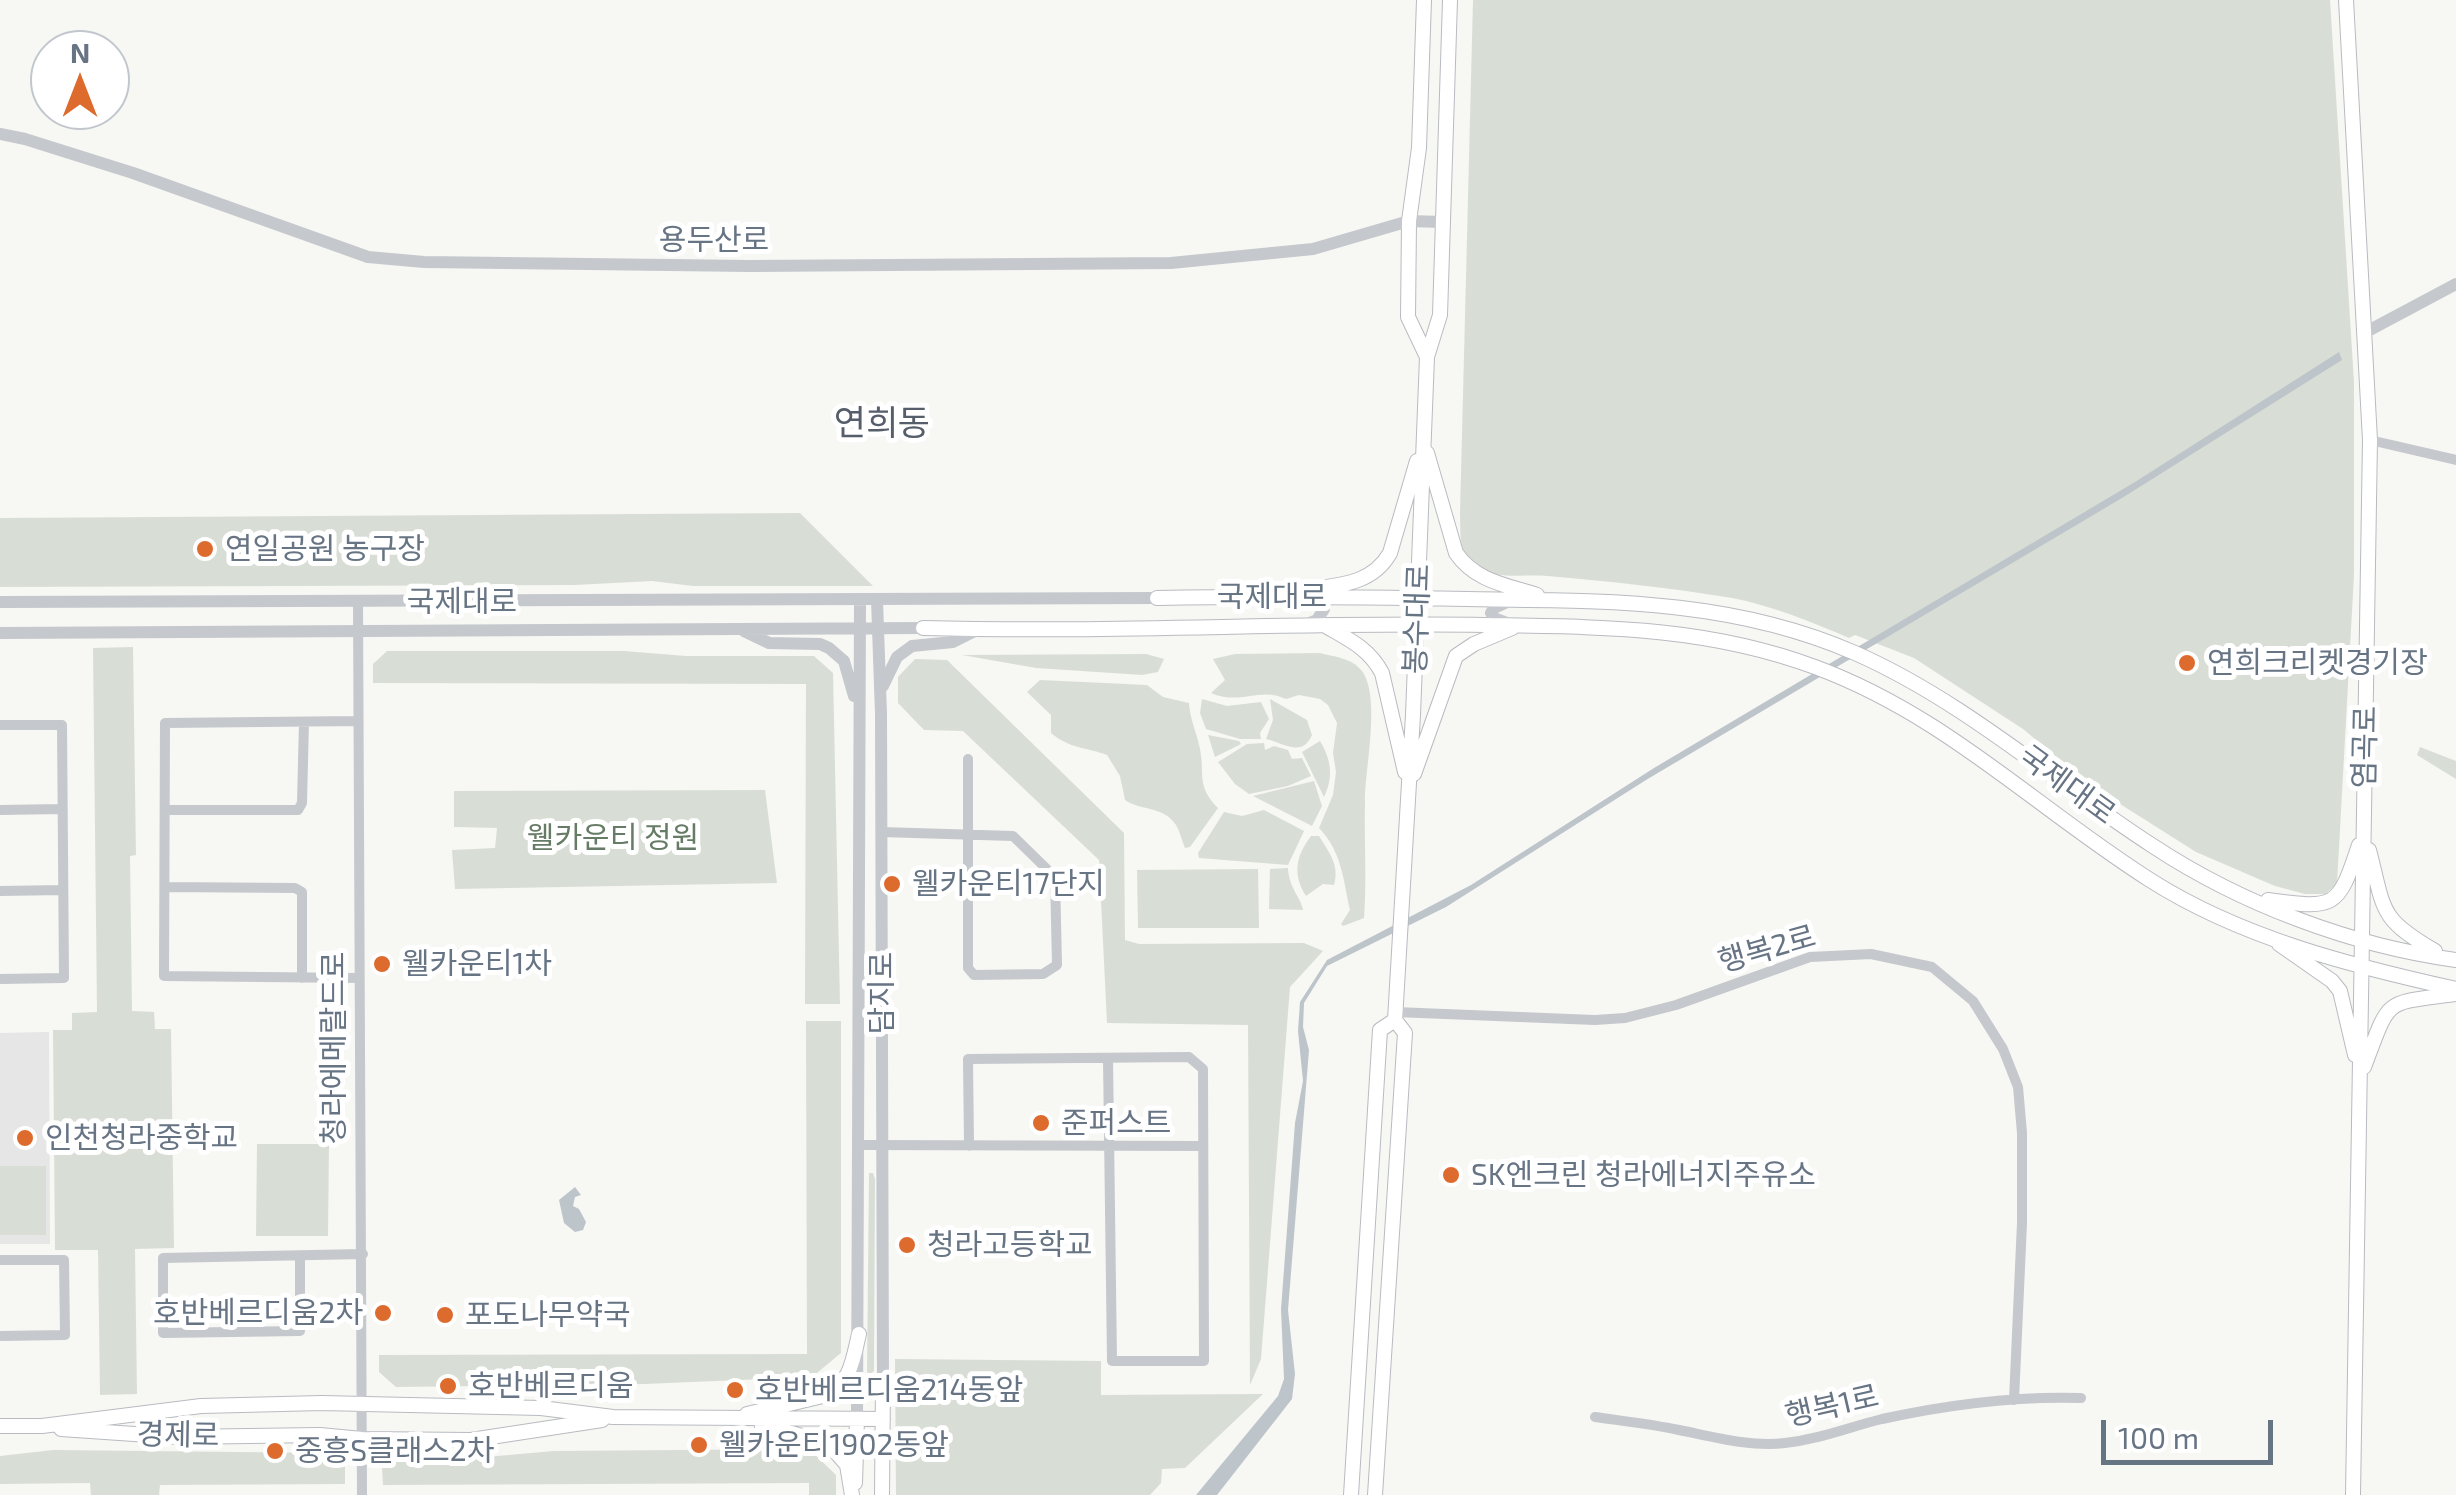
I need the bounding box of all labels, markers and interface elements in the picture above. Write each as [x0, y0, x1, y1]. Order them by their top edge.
north arrow [30, 30, 130, 130]
text: N [70, 35, 90, 69]
street label: 용두산로 [659, 222, 769, 258]
district label: 연희동 [834, 402, 930, 444]
place label: 연일공원 농구장 [225, 531, 425, 567]
marker: 연일공원 농구장 [194, 538, 216, 560]
street label: 봉수대로 [1397, 563, 1437, 675]
street label: 국제대로 [1217, 579, 1327, 615]
street label: 국제대로 [407, 584, 517, 620]
place label: 연희크리켓경기장 [2207, 645, 2428, 681]
marker: 연희크리켓경기장 [2176, 652, 2198, 674]
street label: 염곡로 [2346, 705, 2384, 789]
street label: 국제대로 [2012, 738, 2122, 832]
park label: 웰카운티 정원 [527, 820, 699, 856]
place label: 웰카운티17단지 [912, 866, 1105, 902]
marker: 웰카운티17단지 [881, 873, 903, 895]
street label: 행복2로 [1714, 918, 1820, 980]
place label: 웰카운티1차 [402, 946, 552, 982]
street label: 청라에메랄드로 [316, 951, 352, 1145]
street label: 담지로 [864, 952, 900, 1034]
marker: 웰카운티1차 [371, 953, 393, 975]
place label: 준퍼스트 [1061, 1105, 1171, 1141]
marker: 준퍼스트 [1030, 1112, 1052, 1134]
place label: 인천청라중학교 [45, 1120, 238, 1156]
marker: 인천청라중학교 [14, 1127, 36, 1149]
place label: SK엔크린 청라에너지주유소 [1471, 1157, 1816, 1193]
marker: SK엔크린 청라에너지주유소 [1440, 1164, 1462, 1186]
place label: 청라고등학교 [927, 1227, 1093, 1263]
marker: 청라고등학교 [896, 1234, 918, 1256]
place label: 호반베르디움2차 [153, 1295, 363, 1331]
place label: 포도나무약국 [465, 1297, 631, 1333]
marker: 호반베르디움2차 [372, 1302, 394, 1324]
marker: 포도나무약국 [434, 1304, 456, 1326]
place label: 호반베르디움 [468, 1368, 634, 1404]
place label: 호반베르디움214동앞 [755, 1372, 1023, 1408]
marker: 호반베르디움 [437, 1375, 459, 1397]
street label: 행복1로 [1782, 1378, 1882, 1434]
marker: 호반베르디움214동앞 [724, 1379, 746, 1401]
scale bar [2106, 1400, 2278, 1462]
street label: 경제로 [136, 1416, 220, 1454]
text: 100 m [2118, 1419, 2199, 1455]
place label: 웰카운티1902동앞 [719, 1427, 949, 1463]
place label: 중흥S클래스2차 [295, 1433, 494, 1469]
marker: 웰카운티1902동앞 [688, 1434, 710, 1456]
marker: 중흥S클래스2차 [264, 1440, 286, 1462]

